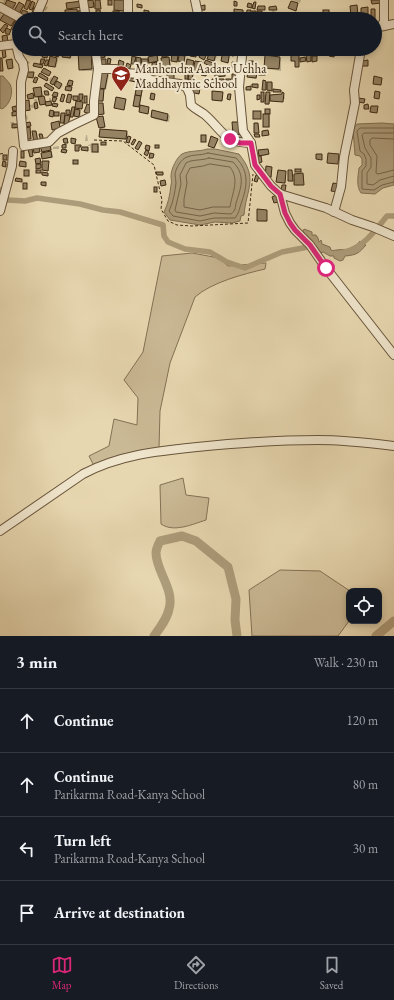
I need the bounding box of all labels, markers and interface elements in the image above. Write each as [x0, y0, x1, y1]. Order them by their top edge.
search box [12, 12, 382, 56]
icon: search [26, 23, 48, 45]
text: Search here [58, 25, 123, 44]
place label: Manhendra Aadars Uchha Maddhaymic School [135, 60, 267, 92]
school or university icon: Manhendra Aadars Uchha Maddhaymic School [110, 64, 132, 92]
route end [221, 130, 239, 148]
route start [317, 259, 335, 277]
map controls [346, 588, 382, 624]
button: locate [346, 588, 382, 624]
text: 3 min [16, 651, 57, 673]
text: Walk · 230 m [314, 654, 378, 671]
icon: ahead [16, 710, 38, 732]
text: Continue [54, 711, 114, 730]
text: 120 m [347, 712, 378, 729]
text: Continue [54, 767, 114, 786]
icon: ahead [16, 774, 38, 796]
text: 80 m [353, 776, 378, 793]
text: Parikarma Road-Kanya School [54, 786, 205, 803]
text: Turn left [54, 831, 111, 850]
icon: left [16, 838, 38, 860]
text: 30 m [353, 840, 378, 857]
text: Parikarma Road-Kanya School [54, 850, 205, 867]
icon: arrive [16, 902, 38, 924]
text: Arrive at destination [54, 903, 185, 922]
tab: Map [51, 954, 73, 992]
tab: Directions [174, 954, 218, 992]
tab: Saved [320, 954, 343, 992]

